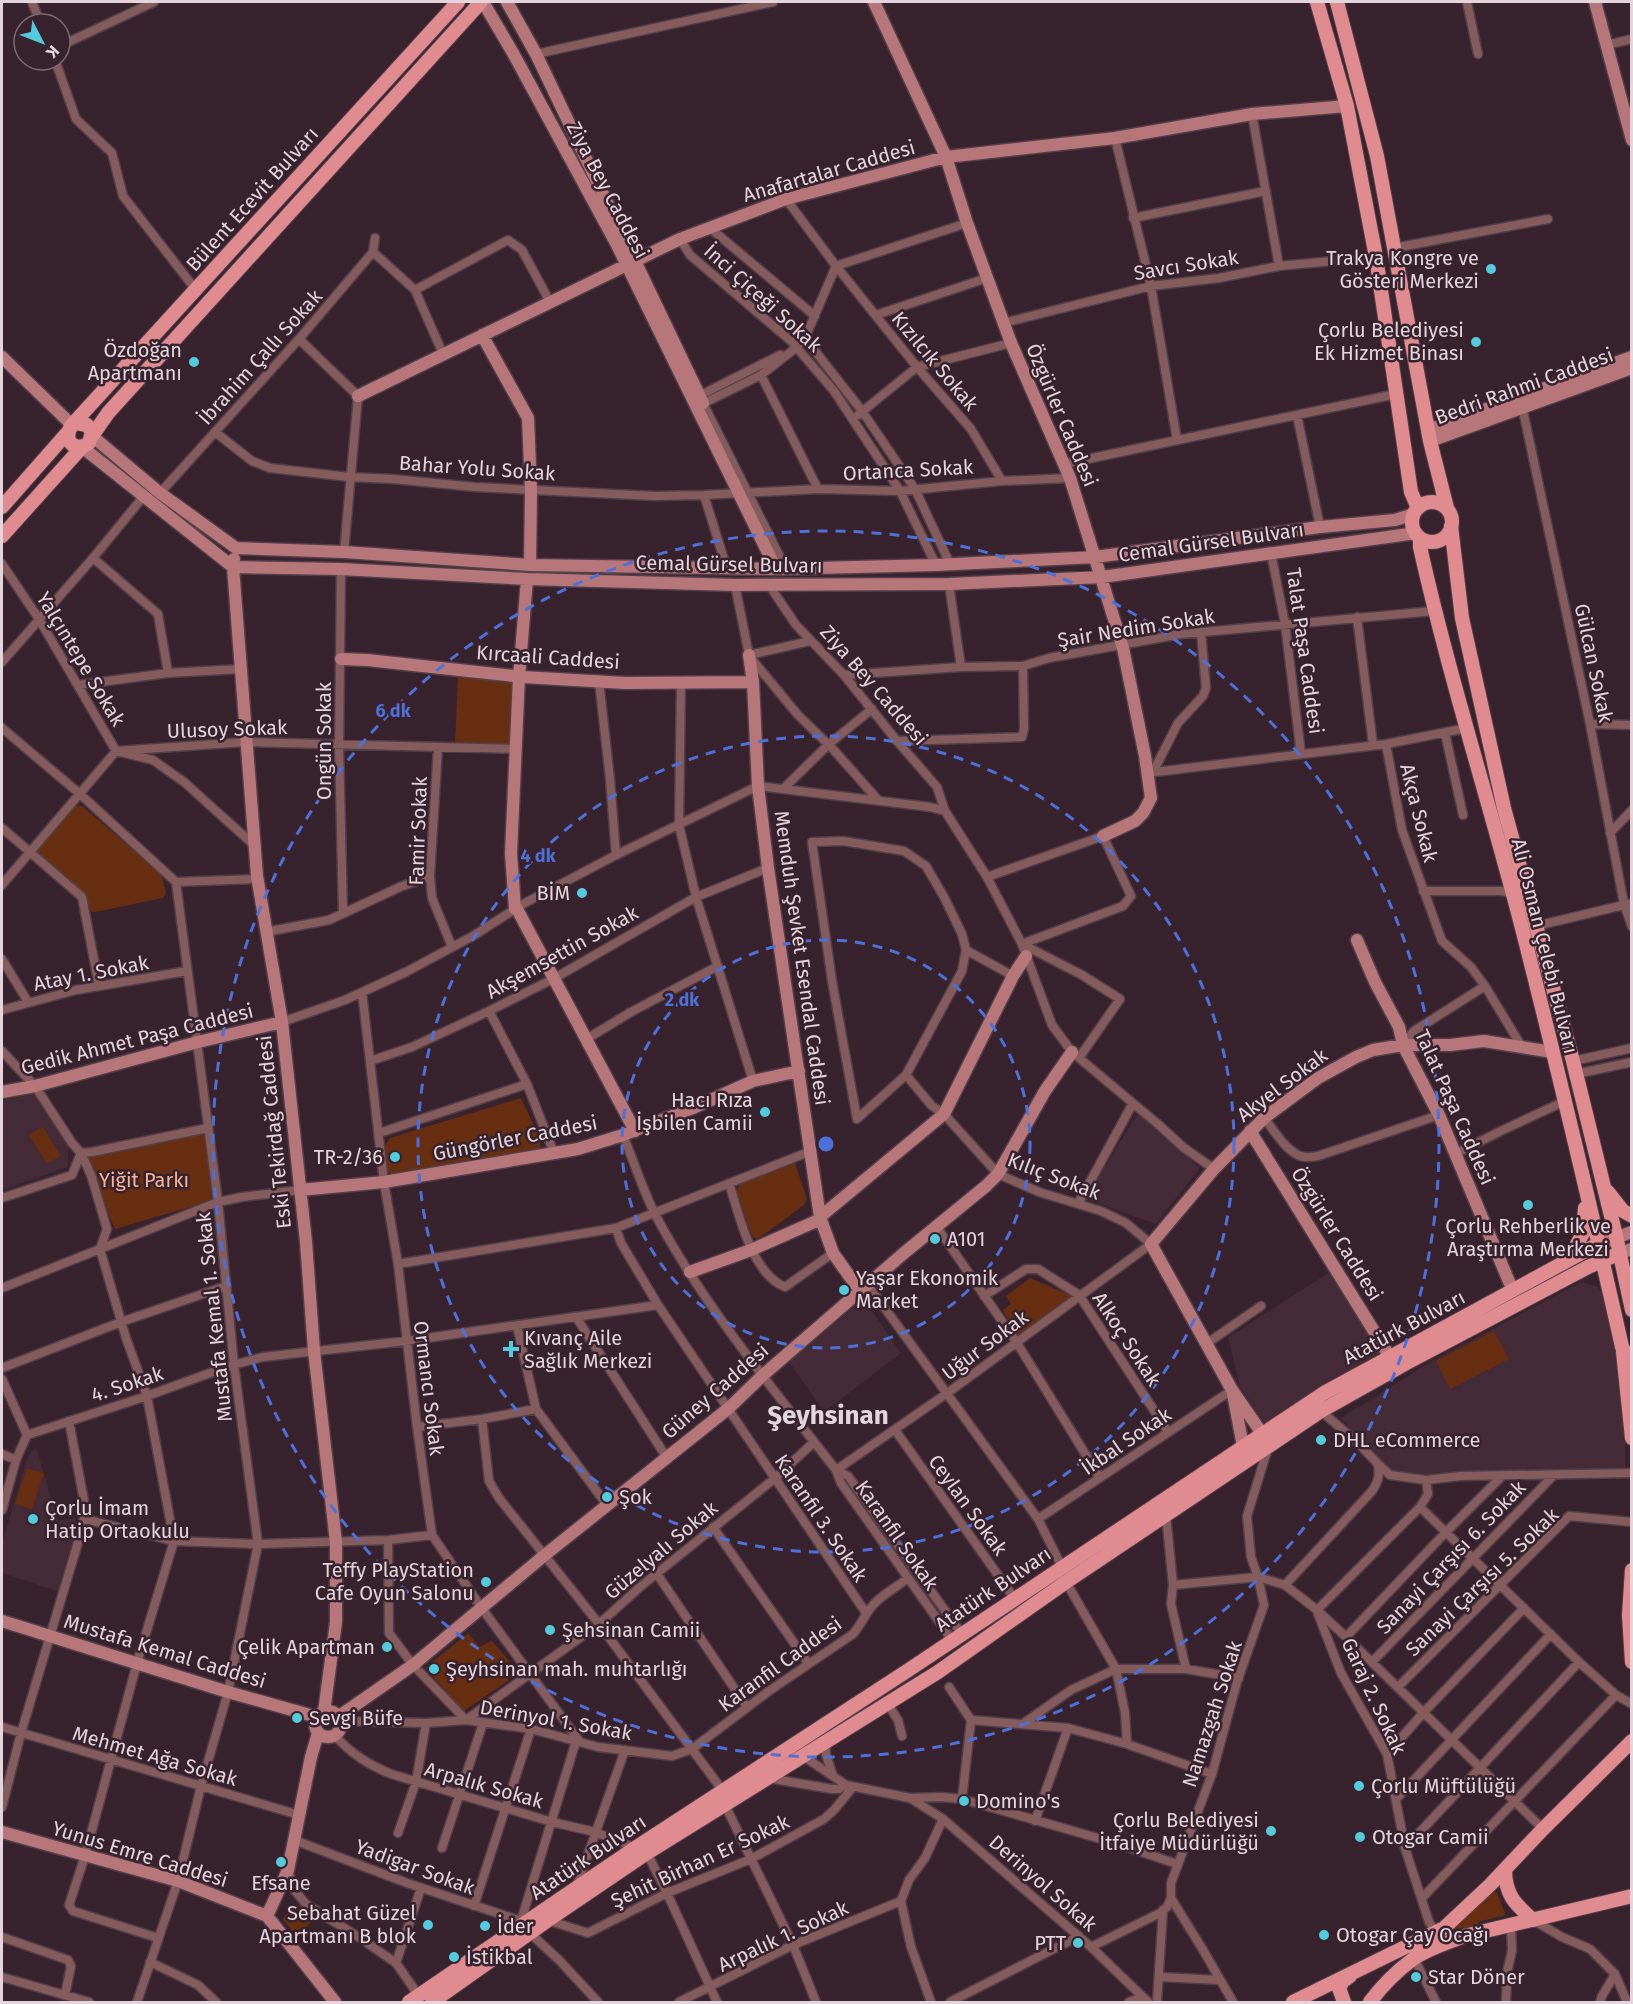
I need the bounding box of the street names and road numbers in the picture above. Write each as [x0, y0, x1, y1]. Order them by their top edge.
street label: Ziya Bey Caddesi [562, 117, 654, 263]
street label: Bülent Ecevit Bulvarı [181, 122, 323, 276]
street label: Anafartalar Caddesi [740, 135, 918, 207]
street label: İnci Çiçeği Sokak [699, 239, 827, 358]
street label: Savcı Sokak [1132, 245, 1241, 285]
street label: İbrahim Çallı Sokak [193, 284, 328, 430]
street label: Kızılcık Sokak [887, 307, 984, 416]
street label: Özgürler Caddesi [1021, 340, 1103, 490]
street label: Bedri Rahmi Caddesi [1432, 343, 1616, 429]
street label: Bahar Yolu Sokak [398, 451, 557, 485]
street label: Ortanca Sokak [842, 455, 975, 485]
street label: Cemal Gürsel Bulvarı [1117, 517, 1305, 567]
street label: Cemal Gürsel Bulvarı [635, 550, 823, 578]
street label: Talat Paşa Caddesi [1280, 566, 1329, 736]
street label: Yalçıntepe Sokak [31, 588, 131, 732]
street label: Gülcan Sokak [1570, 601, 1618, 725]
street label: Şair Nedim Sokak [1056, 604, 1217, 653]
street label: Ziya Bey Caddesi [815, 620, 933, 750]
street label: Kırcaali Caddesi [475, 640, 621, 674]
street label: Ongün Sokak [312, 681, 336, 800]
street label: Ulusoy Sokak [166, 715, 288, 743]
street label: Akça Sokak [1394, 761, 1443, 866]
street label: Famir Sokak [404, 775, 432, 886]
street label: Memduh Şevket Esendal Caddesi [768, 809, 835, 1107]
street label: Ali Osman Çelebi Bulvarı [1506, 836, 1583, 1056]
street label: Akşemsettin Sokak [482, 900, 643, 1005]
street label: Atay 1. Sokak [31, 950, 151, 996]
street label: Gedik Ahmet Paşa Caddesi [18, 998, 256, 1080]
street label: Talat Paşa Caddesi [1409, 1026, 1500, 1189]
street label: Eski Tekirdağ Caddesi [252, 1034, 296, 1230]
street label: Akyel Sokak [1232, 1043, 1333, 1127]
street label: Güngörler Caddesi [431, 1110, 599, 1166]
street label: Kılıç Sokak [1004, 1147, 1104, 1206]
street label: Özgürler Caddesi [1286, 1163, 1388, 1305]
street label: Mustafa Kemal 1. Sokak [191, 1210, 237, 1423]
street label: Atatürk Bulvarı [1339, 1285, 1469, 1369]
street label: Alkoç Sokak [1087, 1287, 1167, 1392]
street label: Uğur Sokak [937, 1304, 1033, 1385]
street label: Ormancı Sokak [409, 1319, 449, 1457]
street label: Güney Caddesi [657, 1338, 773, 1444]
street label: 4. Sokak [88, 1361, 167, 1407]
street label: İkbal Sokak [1076, 1402, 1176, 1480]
street label: Karanfil 3. Sokak [770, 1450, 873, 1587]
street label: Ceylan Sokak [923, 1450, 1013, 1561]
street label: Sanayi Çarşısı 6. Sokak [1372, 1475, 1532, 1639]
street label: Karanfil Sokak [850, 1476, 944, 1595]
street label: Güzelyalı Sokak [600, 1495, 723, 1604]
street label: Sanayi Çarşısı 5. Sokak [1401, 1502, 1565, 1662]
street label: Atatürk Bulvarı [930, 1541, 1056, 1637]
street label: Mustafa Kemal Caddesi [61, 1609, 269, 1693]
street label: Karanfil Caddesi [714, 1611, 846, 1717]
street label: Garaj 2. Sokak [1337, 1634, 1412, 1759]
street label: Namazgah Sokak [1177, 1637, 1247, 1790]
street label: Derinyol 1. Sokak [478, 1695, 635, 1745]
street label: Mehmet Ağa Sokak [70, 1721, 241, 1791]
street label: Arpalık Sokak [422, 1757, 547, 1814]
street label: Atatürk Bulvarı [525, 1809, 651, 1905]
street label: Şehit Birhan Er Sokak [607, 1809, 794, 1914]
street label: Yunus Emre Caddesi [49, 1816, 231, 1892]
street label: Derinyol Sokak [984, 1830, 1102, 1937]
street label: Yadigar Sokak [352, 1834, 479, 1900]
street label: Arpalık 1. Sokak [714, 1895, 853, 1977]

